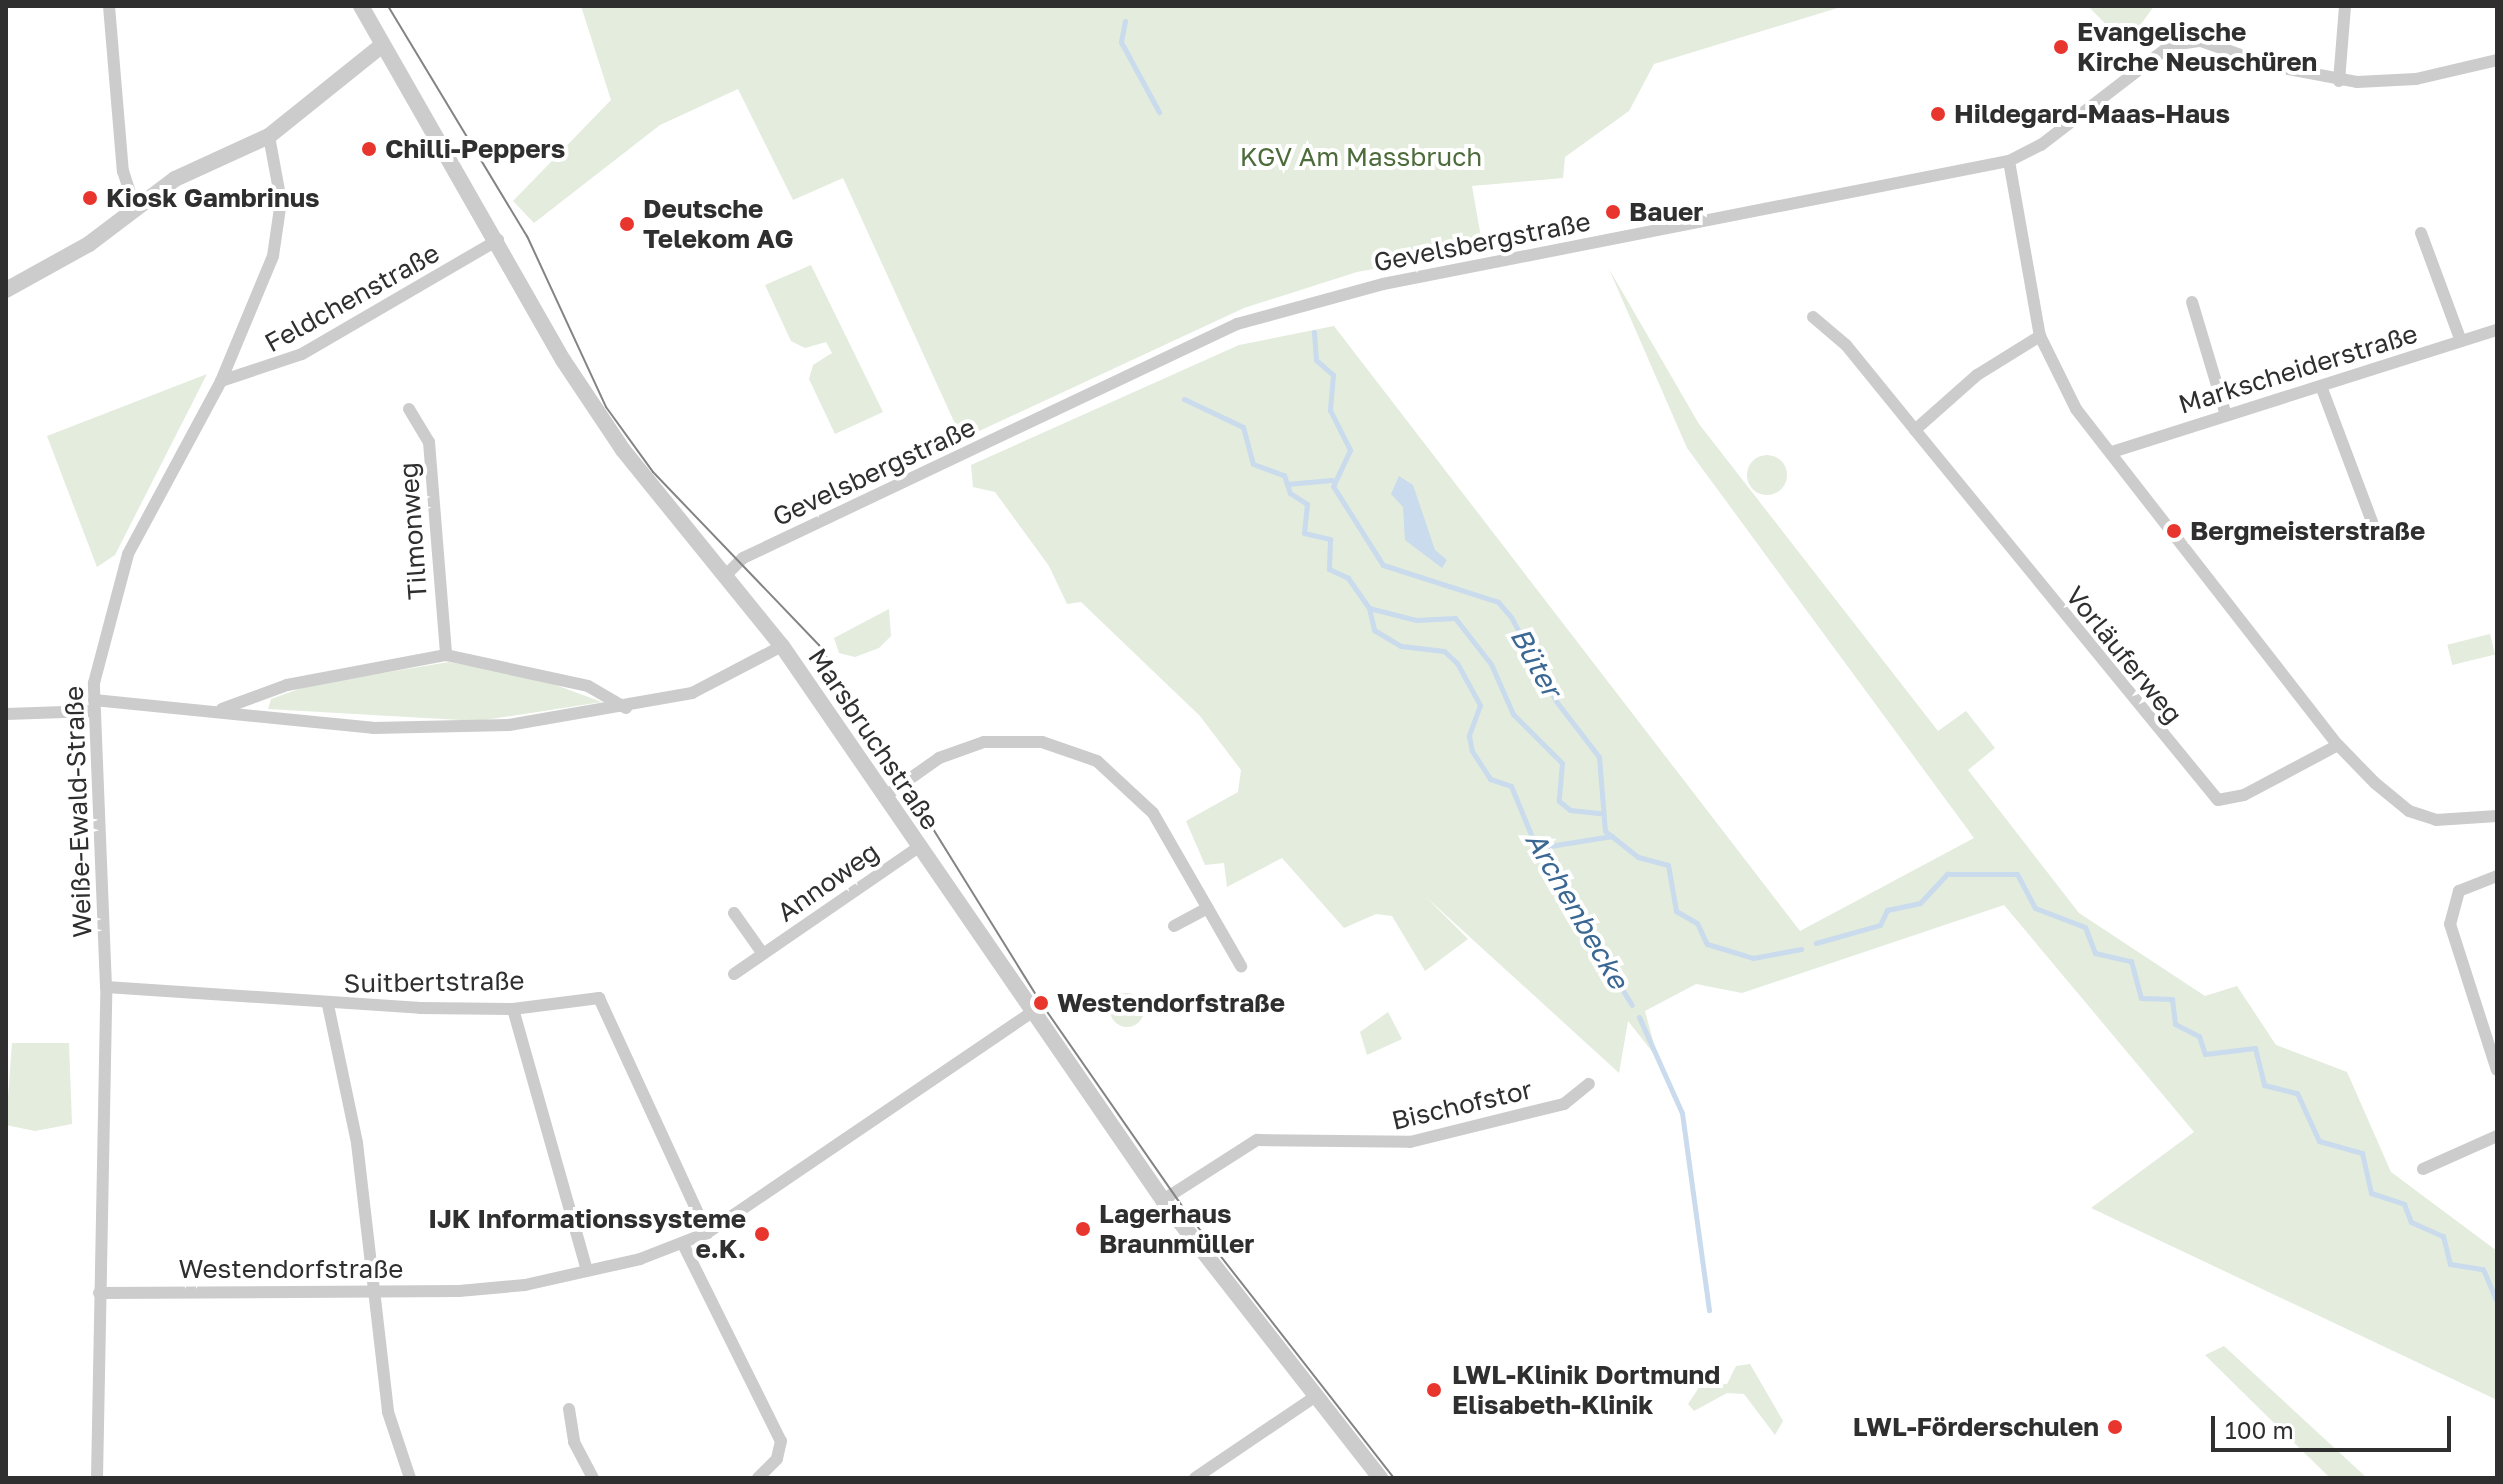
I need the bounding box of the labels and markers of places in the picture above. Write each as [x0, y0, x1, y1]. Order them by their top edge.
place label: Evangelische Kirche Neuschüren [2077, 16, 2317, 78]
marker: Evangelische Kirche Neuschüren [2052, 38, 2070, 56]
place label: Hildegard-Maas-Haus [1954, 98, 2230, 130]
marker: Hildegard-Maas-Haus [1929, 105, 1947, 123]
place label: Chilli-Peppers [385, 133, 565, 165]
marker: Chilli-Peppers [360, 140, 378, 158]
place label: Kiosk Gambrinus [106, 182, 320, 214]
marker: Kiosk Gambrinus [81, 189, 99, 207]
place label: Deutsche Telekom AG [643, 193, 794, 254]
place label: Bauer [1629, 196, 1703, 228]
marker: Bauer [1604, 203, 1622, 221]
marker: Deutsche Telekom AG [618, 215, 636, 233]
place label: Bergmeisterstraße [2190, 515, 2425, 547]
marker: Bergmeisterstraße [2165, 522, 2183, 540]
place label: Westendorfstraße [1057, 987, 1285, 1019]
marker: Westendorfstraße [1032, 994, 1050, 1012]
place label: Lagerhaus Braunmüller [1099, 1198, 1254, 1260]
place label: IJK Informationssysteme e.K. [428, 1203, 746, 1264]
marker: Lagerhaus Braunmüller [1074, 1220, 1092, 1238]
marker: IJK Informationssysteme e.K. [753, 1225, 771, 1243]
place label: LWL-Klinik Dortmund Elisabeth-Klinik [1452, 1359, 1720, 1420]
marker: LWL-Klinik Dortmund Elisabeth-Klinik [1423, 1379, 1445, 1401]
place label: LWL-Förderschulen [1853, 1411, 2099, 1443]
marker: LWL-Förderschulen [2106, 1418, 2124, 1436]

